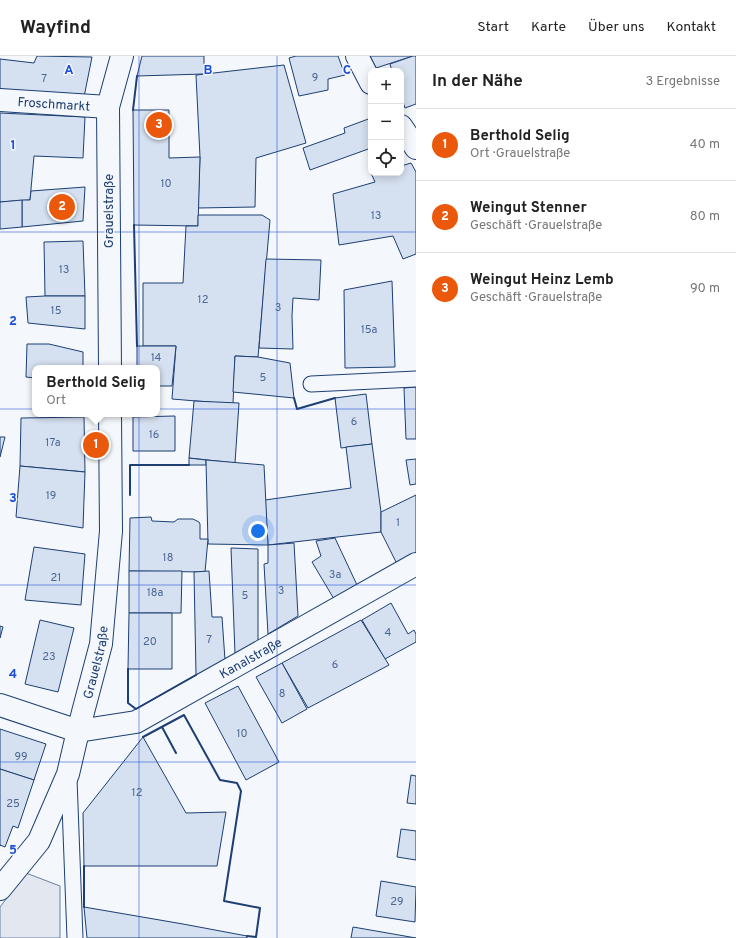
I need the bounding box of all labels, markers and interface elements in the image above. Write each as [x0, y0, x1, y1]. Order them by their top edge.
text: Wayfind [20, 16, 91, 40]
text: Start [477, 19, 509, 36]
text: Karte [531, 19, 566, 36]
text: Über uns [588, 19, 645, 36]
text: Kontakt [667, 19, 716, 36]
text: A [64, 63, 74, 79]
text: B [204, 63, 213, 79]
text: C [343, 63, 351, 79]
map controls [368, 68, 404, 176]
button: + [368, 68, 404, 104]
house number: 9 [312, 71, 318, 85]
text: In der Nähe [432, 71, 523, 93]
house number: 7 [41, 72, 47, 86]
text: 3 Ergebnisse [645, 74, 720, 90]
street label: Froschmarkt [17, 95, 91, 116]
button: − [368, 104, 404, 140]
pin: 3 [146, 110, 172, 140]
text: Berthold Selig [470, 127, 570, 146]
text: 1 [442, 137, 448, 153]
text: 40 m [690, 137, 720, 153]
text: 1 [10, 138, 16, 154]
button: locate [368, 140, 404, 176]
text: Ort · Grauelstraße [470, 146, 570, 162]
street label: Grauelstraße [102, 174, 118, 248]
house number: 10 [160, 177, 172, 191]
pin: 2 [49, 192, 75, 222]
text: Weingut Stenner [470, 199, 587, 218]
house number: 13 [371, 209, 381, 223]
text: 2 [441, 209, 449, 225]
text: 80 m [690, 209, 720, 225]
text: Geschäft · Grauelstraße [470, 218, 602, 234]
house number: 13 [59, 263, 69, 277]
text: Weingut Heinz Lemb [470, 271, 614, 290]
text: 3 [441, 281, 449, 297]
text: 90 m [690, 281, 720, 297]
text: Geschäft · Grauelstraße [470, 290, 602, 306]
house number: 12 [198, 293, 208, 307]
house number: 3 [275, 301, 281, 315]
house number: 15 [51, 304, 62, 318]
text: 2 [9, 314, 17, 330]
house number: 15a [361, 323, 378, 337]
house number: 14 [151, 351, 162, 365]
popup [32, 365, 160, 417]
house number: 5 [260, 371, 267, 385]
text: Berthold Selig [46, 374, 146, 393]
text: Ort [46, 393, 66, 409]
house number: 6 [351, 415, 357, 429]
house number: 16 [149, 428, 159, 442]
pin: 1 [83, 430, 109, 460]
house number: 17a [45, 436, 61, 450]
house number: 19 [46, 489, 56, 503]
text: 3 [9, 491, 17, 507]
house number: 1 [396, 516, 400, 530]
your location [248, 521, 268, 541]
house number: 18 [163, 551, 173, 565]
house number: 3a [329, 568, 341, 582]
house number: 21 [51, 571, 61, 585]
house number: 3 [278, 584, 284, 598]
house number: 18a [147, 586, 164, 600]
house number: 5 [242, 589, 249, 603]
street label: Grauelstraße [81, 625, 113, 701]
house number: 4 [385, 626, 392, 640]
house number: 7 [206, 633, 212, 647]
house number: 20 [143, 635, 157, 649]
street label: Kanalstraße [217, 635, 285, 683]
house number: 23 [42, 650, 56, 664]
house number: 6 [332, 658, 338, 672]
text: 4 [9, 667, 17, 683]
house number: 8 [279, 687, 285, 701]
house number: 10 [236, 727, 248, 741]
house number: 99 [14, 750, 28, 764]
house number: 12 [132, 786, 142, 800]
house number: 25 [6, 797, 20, 811]
text: 5 [9, 843, 17, 859]
house number: 29 [390, 895, 404, 909]

